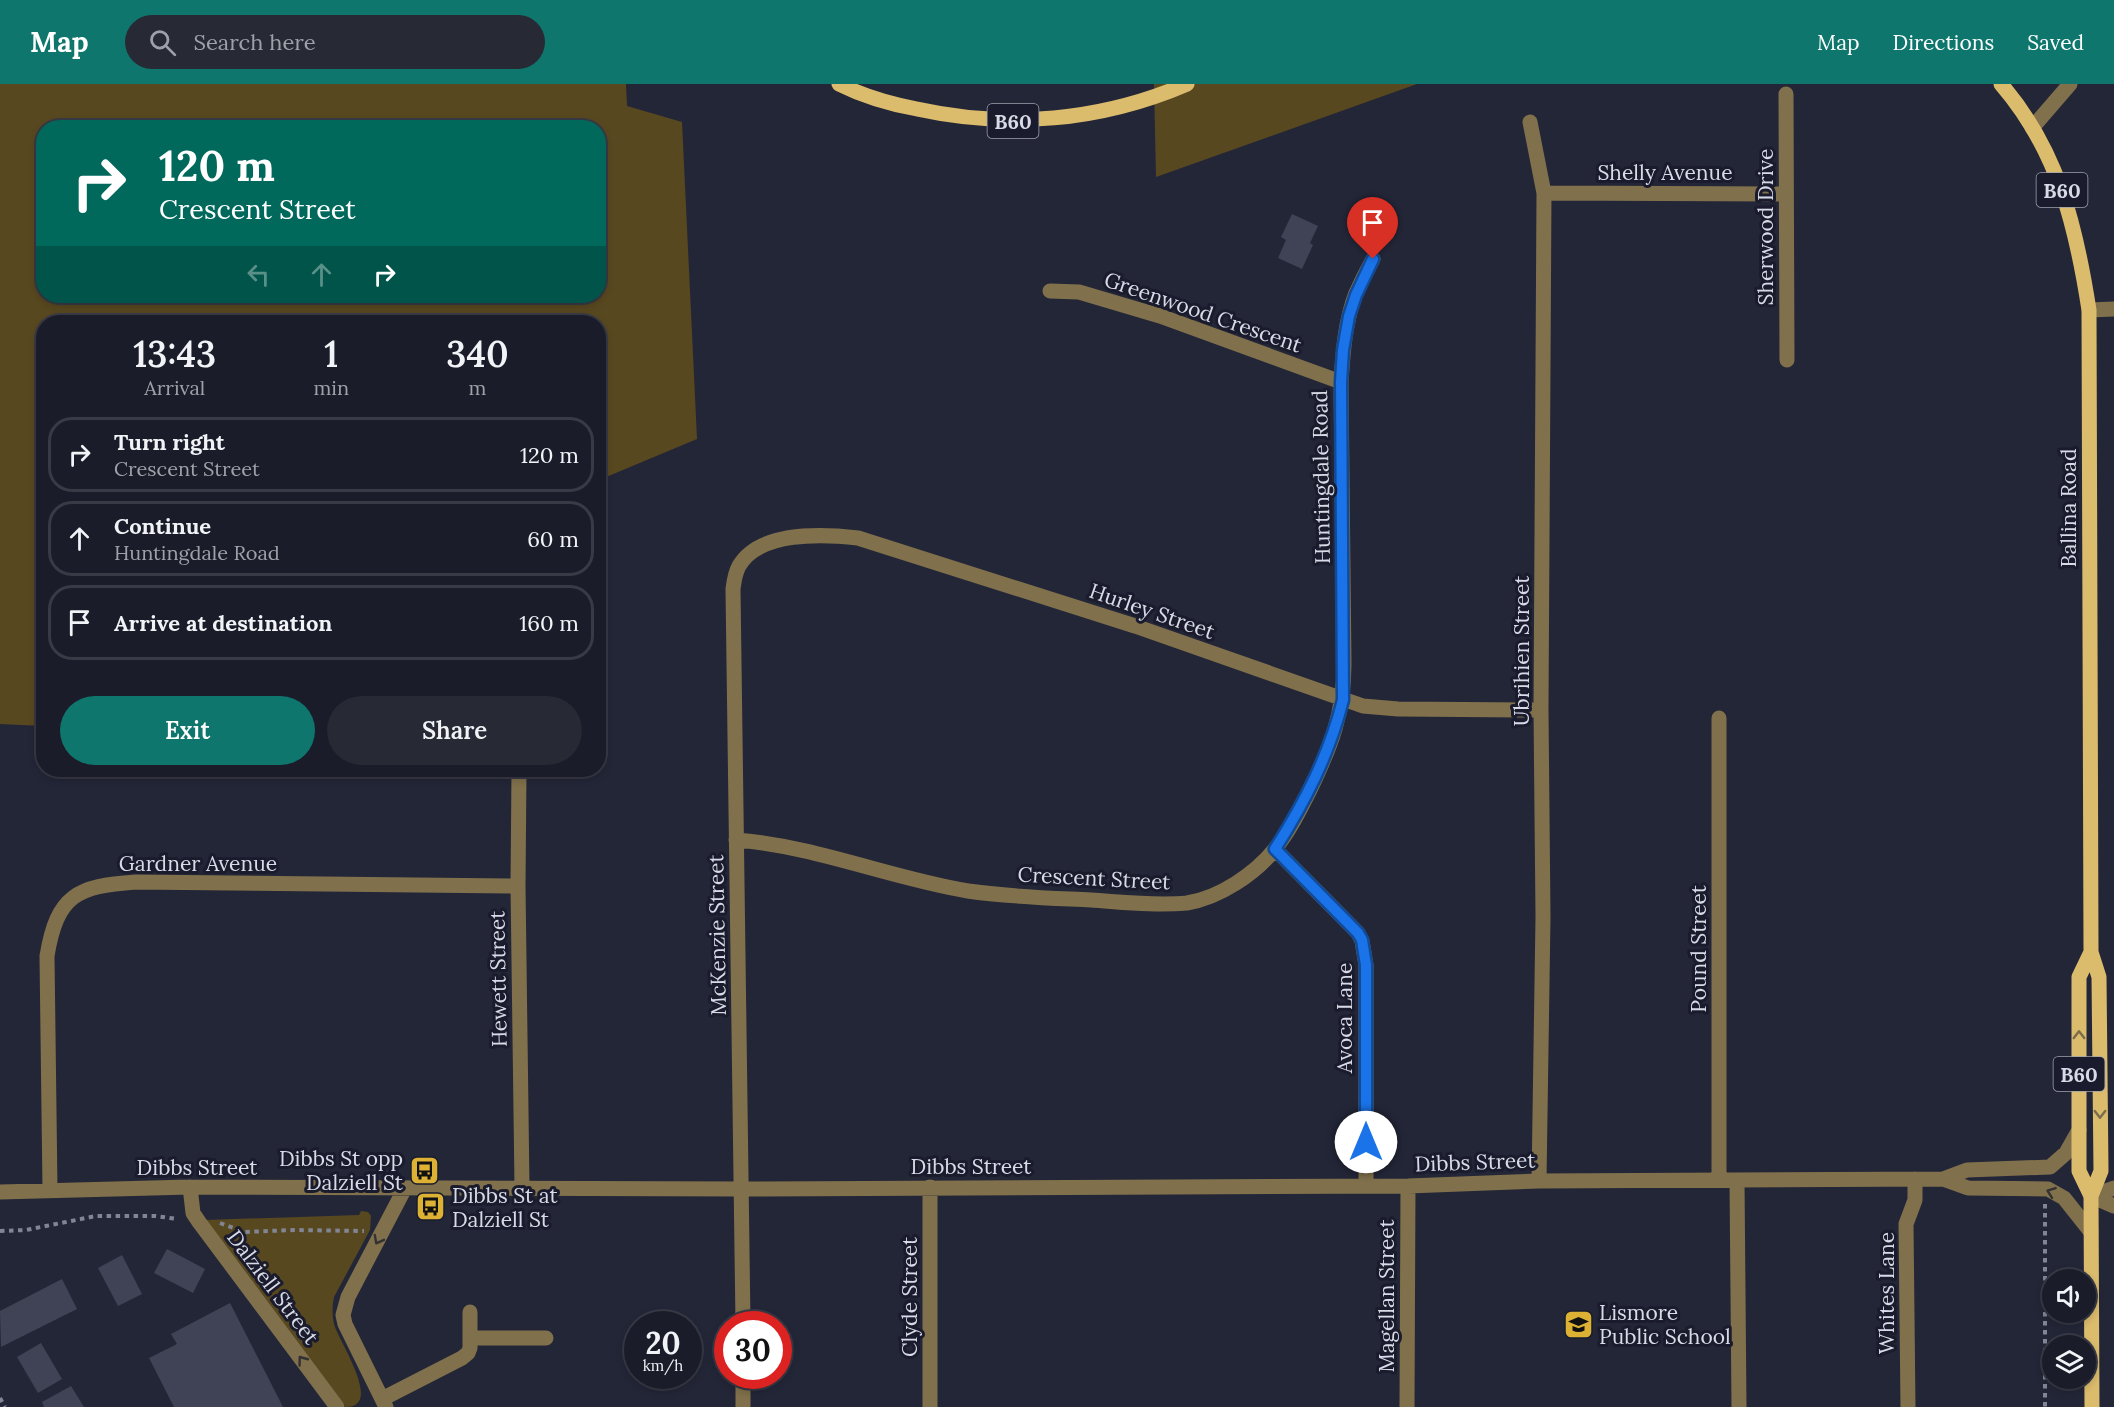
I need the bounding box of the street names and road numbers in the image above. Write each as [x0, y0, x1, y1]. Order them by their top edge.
road number: B60 [988, 104, 1038, 138]
street label: Sherwood Drive [1752, 149, 1779, 305]
street label: Shelly Avenue [1597, 159, 1733, 186]
road number: B60 [2036, 173, 2088, 207]
street label: Greenwood Crescent [1101, 266, 1306, 359]
street label: Huntingdale Road [1306, 390, 1336, 564]
street label: Ballina Road [2055, 448, 2082, 568]
street label: Ubrihien Street [1508, 575, 1535, 726]
street label: Hurley Street [1086, 577, 1219, 645]
street label: Gardner Avenue [119, 850, 277, 877]
street label: McKenzie Street [702, 853, 732, 1016]
street label: Crescent Street [1017, 861, 1172, 896]
street label: Pound Street [1685, 884, 1712, 1013]
street label: Hewett Street [483, 910, 513, 1047]
street label: Avoca Lane [1331, 963, 1358, 1074]
road number: B60 [2054, 1057, 2104, 1091]
street label: Dibbs Street [1414, 1146, 1537, 1178]
street label: Dibbs Street [911, 1153, 1032, 1180]
street label: Dibbs Street [137, 1154, 258, 1181]
street label: Magellan Street [1373, 1219, 1400, 1373]
street label: Dalziell Street [221, 1224, 325, 1350]
street label: Whites Lane [1873, 1232, 1900, 1354]
street label: Clyde Street [896, 1236, 923, 1357]

